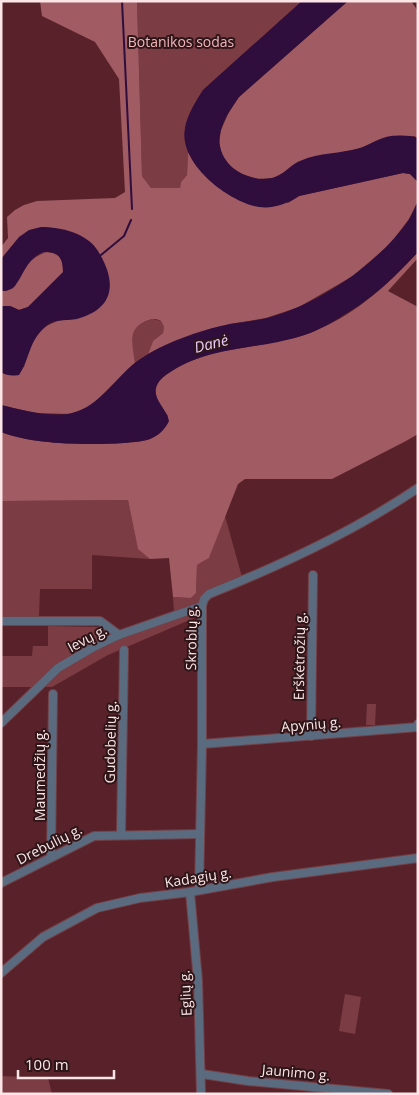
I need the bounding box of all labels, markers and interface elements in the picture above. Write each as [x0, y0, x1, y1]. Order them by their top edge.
park label: Botanikos sodas [128, 32, 235, 51]
water label: Danė [192, 329, 231, 357]
street label: Skroblų g. [181, 605, 201, 671]
street label: Erškėtrožių g. [289, 612, 309, 700]
street label: Ievų g. [64, 620, 110, 656]
street label: Gudobelių g. [100, 700, 120, 784]
street label: Apynių g. [280, 712, 342, 736]
street label: Maumedžių g. [30, 729, 49, 821]
street label: Drebulių g. [13, 819, 85, 869]
street label: Kadagių g. [163, 862, 233, 892]
street label: Eglių g. [174, 970, 196, 1016]
scale bar [18, 1048, 114, 1080]
text: 100 m [25, 1054, 69, 1074]
street label: Jaunimo g. [259, 1059, 331, 1084]

